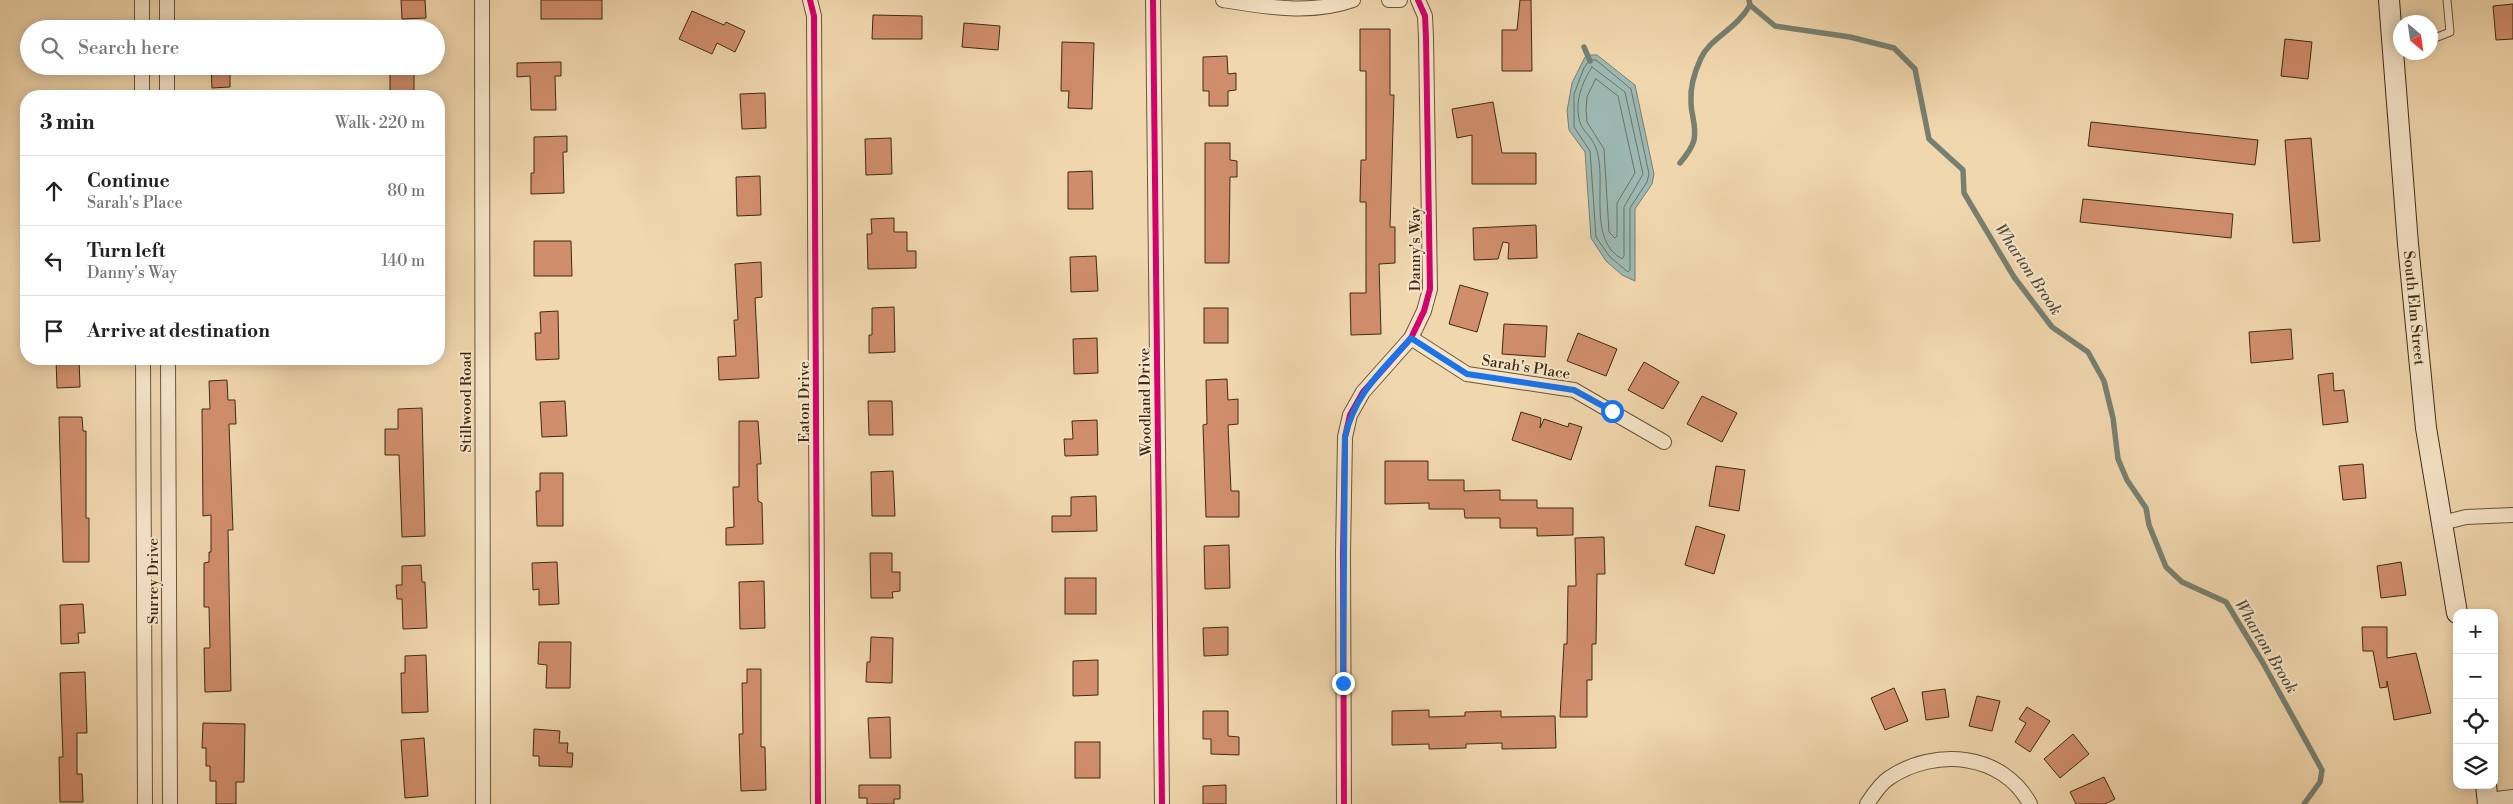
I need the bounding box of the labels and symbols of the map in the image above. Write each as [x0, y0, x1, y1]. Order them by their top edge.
north arrow [2393, 15, 2438, 60]
street label: Danny's Way [1406, 206, 1425, 291]
water label: Wharton Brook [1990, 220, 2066, 319]
street label: South Elm Street [2399, 250, 2429, 367]
street label: Woodland Drive [1135, 347, 1156, 458]
street label: Stillwood Road [457, 351, 476, 453]
street label: Sarah's Place [1480, 351, 1572, 384]
street label: Eaton Drive [795, 361, 814, 443]
route start [1601, 400, 1624, 423]
street label: Surrey Drive [144, 538, 163, 624]
water label: Wharton Brook [2230, 596, 2302, 697]
route end [1332, 672, 1355, 695]

